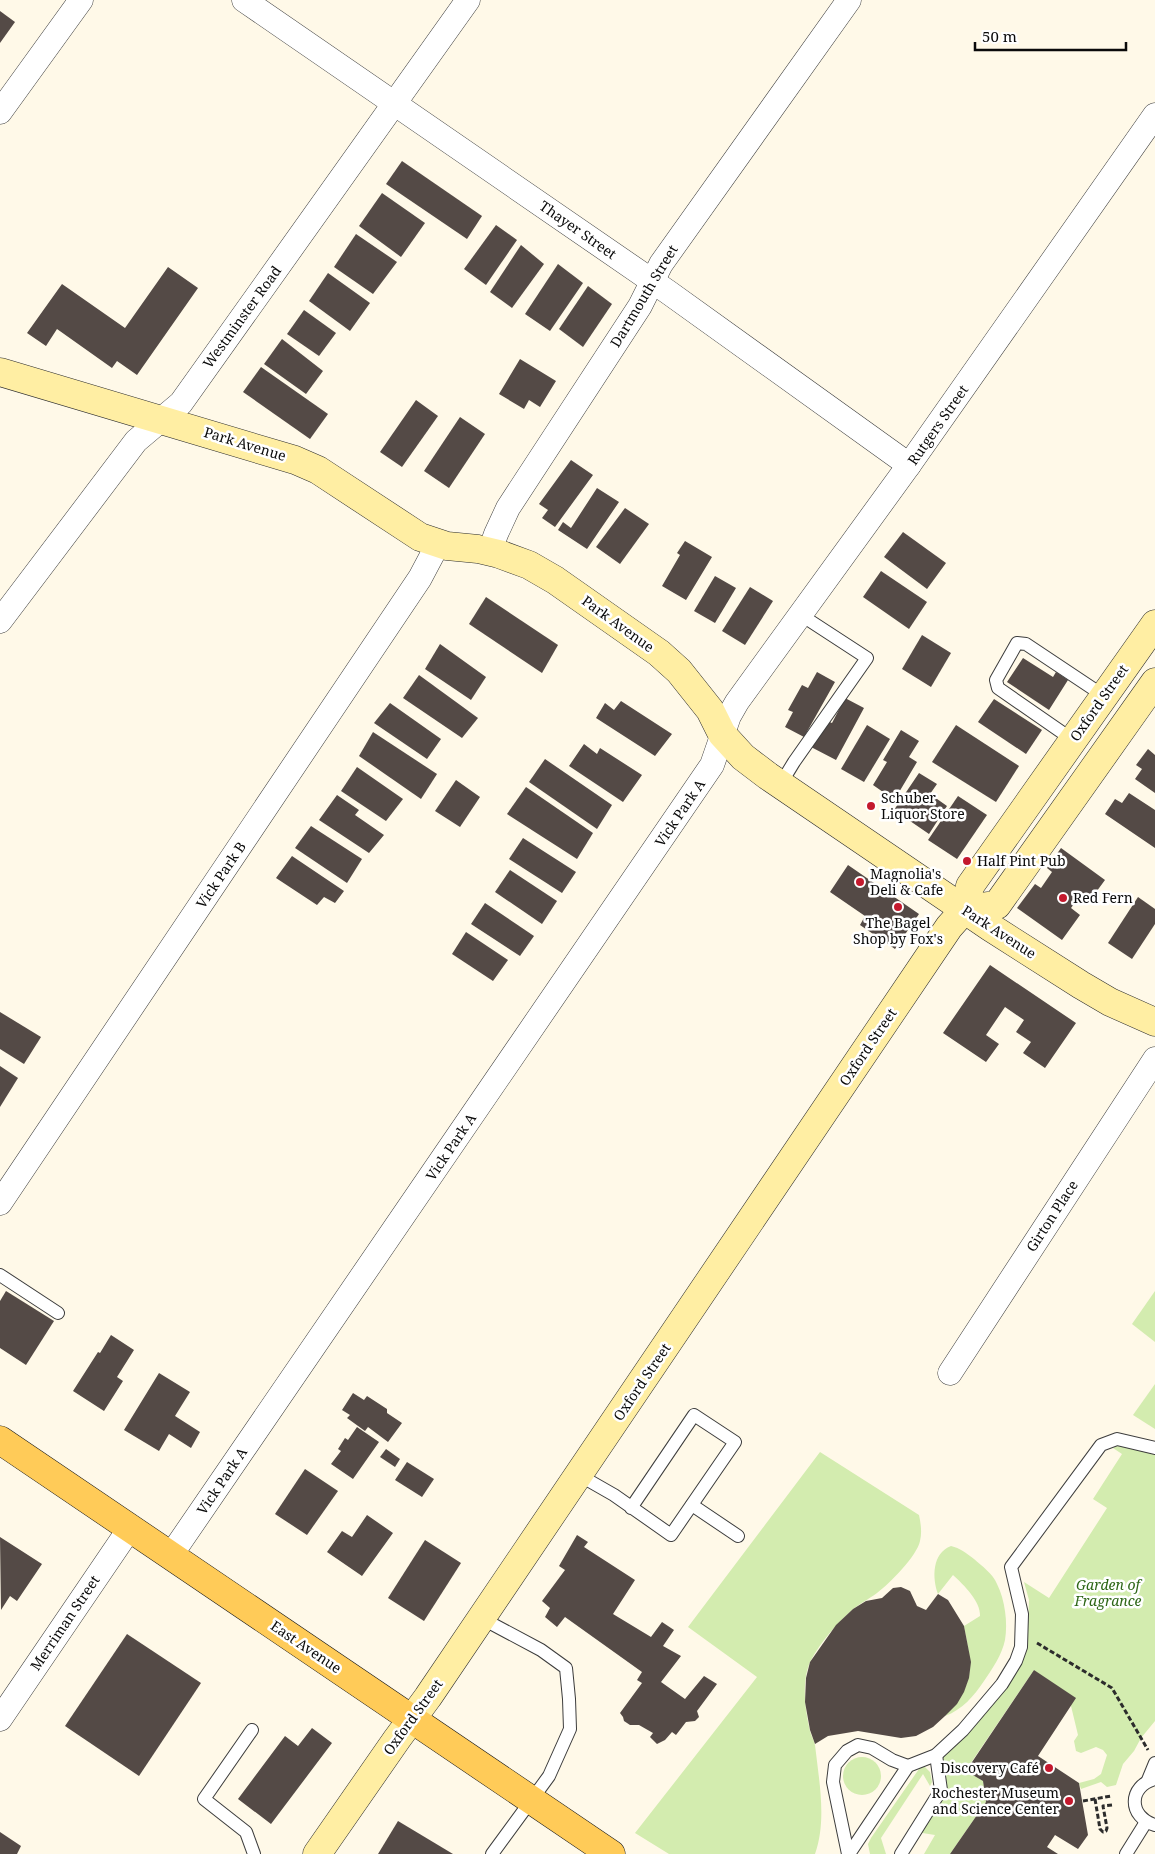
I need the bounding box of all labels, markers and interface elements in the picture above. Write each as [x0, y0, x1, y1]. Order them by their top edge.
scale bar [975, 20, 1126, 52]
text: 50 m [982, 26, 1017, 46]
street label: Thayer Street [536, 196, 621, 263]
street label: Dartmouth Street [605, 241, 682, 350]
street label: Westminster Road [198, 261, 285, 372]
street label: Rutgers Street [903, 381, 972, 469]
street label: Park Avenue [202, 422, 288, 465]
street label: Park Avenue [578, 591, 658, 656]
street label: Oxford Street [1065, 661, 1132, 745]
street label: Vick Park A [650, 775, 709, 850]
place label: Schuber Liquor Store [881, 788, 965, 823]
marker: Schuber Liquor Store [865, 800, 877, 812]
street label: Vick Park B [191, 838, 250, 912]
place label: Half Pint Pub [977, 851, 1066, 870]
marker: Half Pint Pub [961, 855, 973, 867]
place label: Magnolia's Deli & Cafe [870, 864, 943, 899]
marker: Magnolia's Deli & Cafe [854, 876, 866, 888]
place label: Red Fern [1073, 888, 1133, 907]
marker: Red Fern [1057, 892, 1069, 904]
marker: The Bagel Shop by Fox's [892, 901, 904, 913]
street label: Park Avenue [959, 901, 1040, 963]
place label: The Bagel Shop by Fox's [853, 913, 943, 948]
street label: Oxford Street [835, 1004, 901, 1089]
street label: Vick Park A [421, 1109, 480, 1184]
street label: Girton Place [1021, 1176, 1082, 1255]
street label: Oxford Street [609, 1339, 675, 1424]
street label: Vick Park A [192, 1443, 251, 1518]
street label: Merriman Street [26, 1571, 104, 1674]
park label: Garden of Fragrance [1074, 1575, 1142, 1610]
street label: East Avenue [267, 1616, 345, 1677]
street label: Oxford Street [379, 1675, 447, 1759]
place label: Discovery Café [940, 1758, 1039, 1777]
marker: Discovery Café [1043, 1762, 1055, 1774]
place label: Rochester Museum and Science Center [932, 1783, 1059, 1818]
marker: Rochester Museum and Science Center [1063, 1795, 1075, 1807]

